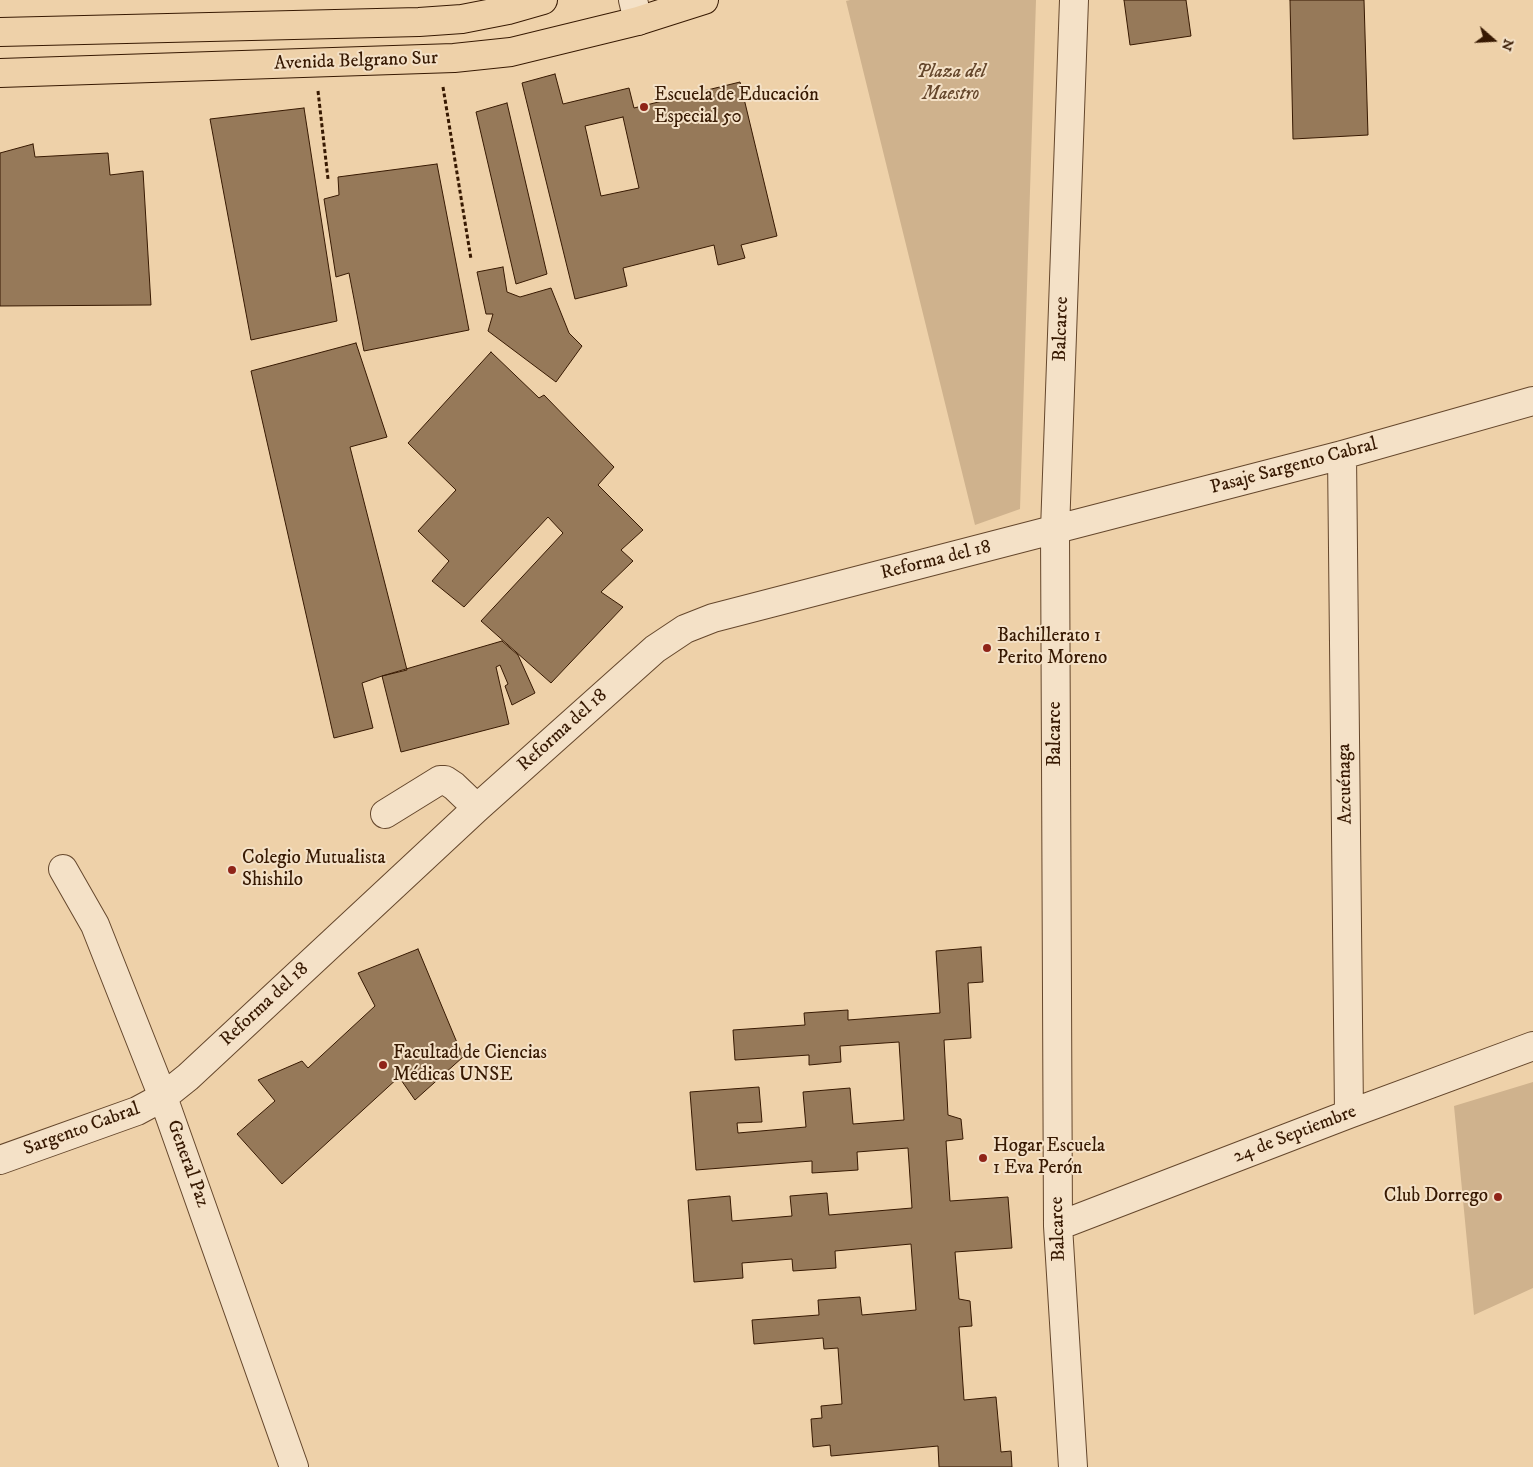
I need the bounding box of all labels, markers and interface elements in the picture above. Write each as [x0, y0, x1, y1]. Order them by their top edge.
north arrow [1468, 15, 1518, 65]
text: N [1497, 37, 1518, 53]
street label: Avenida Belgrano Sur [274, 48, 438, 76]
park label: Plaza del Maestro [916, 62, 986, 106]
place label: Escuela de Educación Especial 50 [654, 85, 819, 129]
marker: Escuela de Educación Especial 50 [638, 101, 650, 113]
street label: Balcarce [1049, 296, 1075, 362]
street label: Pasaje Sargento Cabral [1208, 434, 1380, 500]
street label: Reforma del 18 [879, 536, 993, 586]
place label: Bachillerato 1 Perito Moreno [997, 626, 1107, 670]
marker: Bachillerato 1 Perito Moreno [981, 642, 993, 654]
street label: Reforma del 18 [514, 685, 612, 777]
street label: Balcarce [1045, 701, 1067, 767]
street label: Azcuénaga [1334, 743, 1358, 825]
place label: Colegio Mutualista Shishilo [242, 848, 385, 892]
marker: Colegio Mutualista Shishilo [226, 864, 238, 876]
street label: Reforma del 18 [216, 958, 314, 1052]
place label: Facultad de Ciencias Médicas UNSE [393, 1043, 547, 1087]
marker: Facultad de Ciencias Médicas UNSE [377, 1059, 389, 1071]
street label: Sargento Cabral [21, 1098, 143, 1162]
street label: 24 de Septiembre [1230, 1101, 1360, 1169]
street label: General Paz [161, 1117, 213, 1211]
place label: Hogar Escuela 1 Eva Perón [993, 1136, 1105, 1180]
marker: Hogar Escuela 1 Eva Perón [977, 1152, 989, 1164]
place label: Club Dorrego [1384, 1186, 1488, 1208]
marker: Club Dorrego [1492, 1191, 1504, 1203]
street label: Balcarce [1046, 1196, 1072, 1262]

